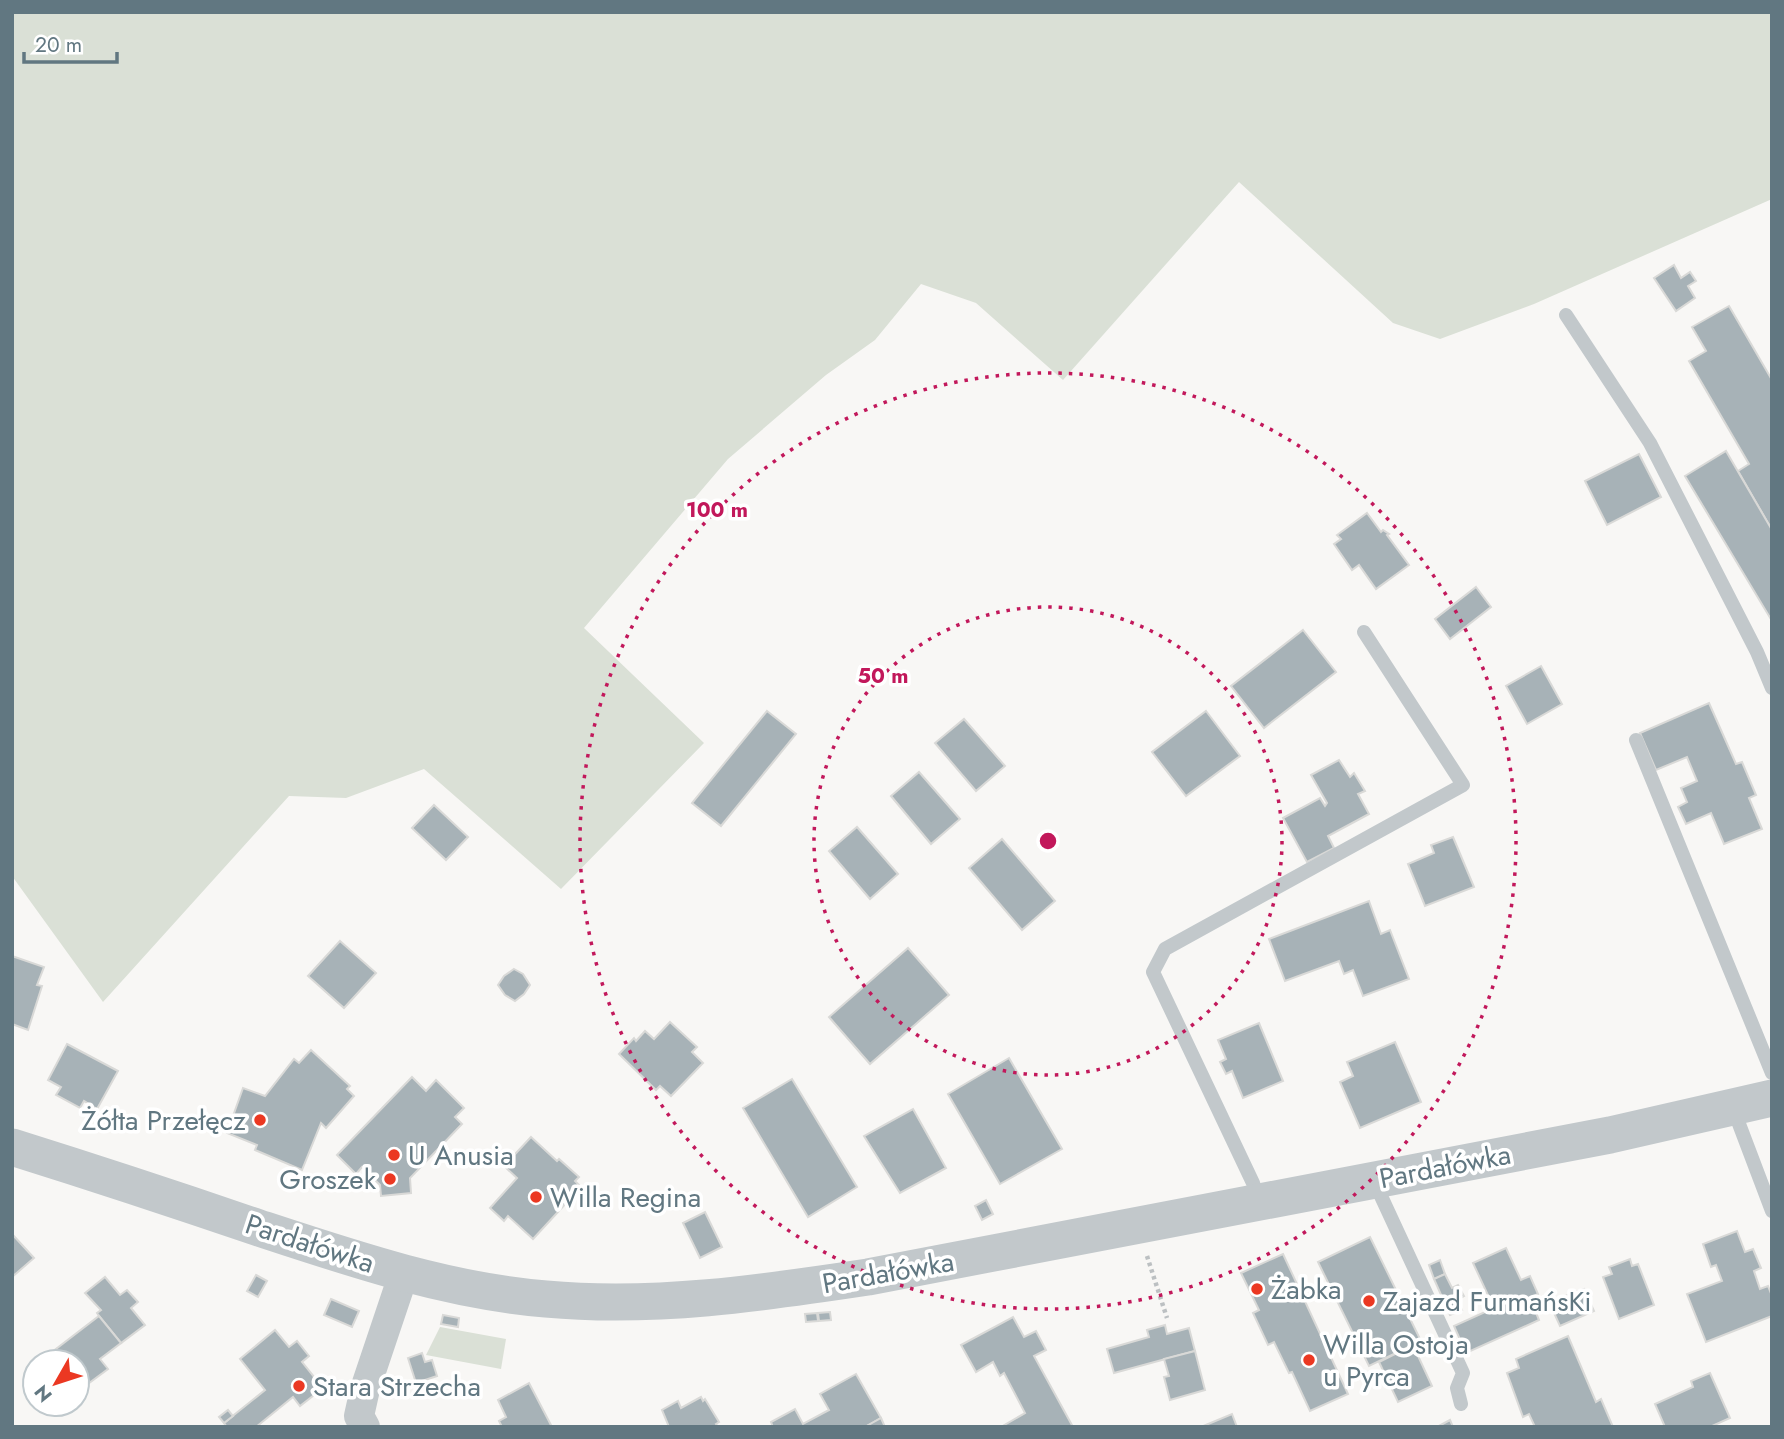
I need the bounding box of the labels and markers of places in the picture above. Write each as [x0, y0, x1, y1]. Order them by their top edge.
centre of rings [1036, 829, 1060, 853]
place label: Żółta Przełęcz [81, 1100, 246, 1141]
marker: Żółta Przełęcz [252, 1112, 268, 1128]
place label: U Anusia [408, 1135, 514, 1176]
marker: U Anusia [386, 1147, 402, 1163]
place label: Groszek [279, 1159, 377, 1200]
marker: Groszek [382, 1171, 398, 1187]
place label: Willa Regina [550, 1177, 701, 1218]
marker: Willa Regina [528, 1189, 544, 1205]
place label: Żabka [1271, 1269, 1341, 1310]
marker: Żabka [1249, 1281, 1265, 1297]
place label: Zajazd FurmańsKi [1383, 1281, 1592, 1322]
marker: Zajazd FurmańsKi [1361, 1293, 1377, 1309]
place label: Willa Ostoja u Pyrca [1323, 1324, 1469, 1397]
marker: Willa Ostoja u Pyrca [1301, 1352, 1317, 1368]
place label: Stara Strzecha [313, 1366, 481, 1407]
marker: Stara Strzecha [291, 1378, 307, 1394]

